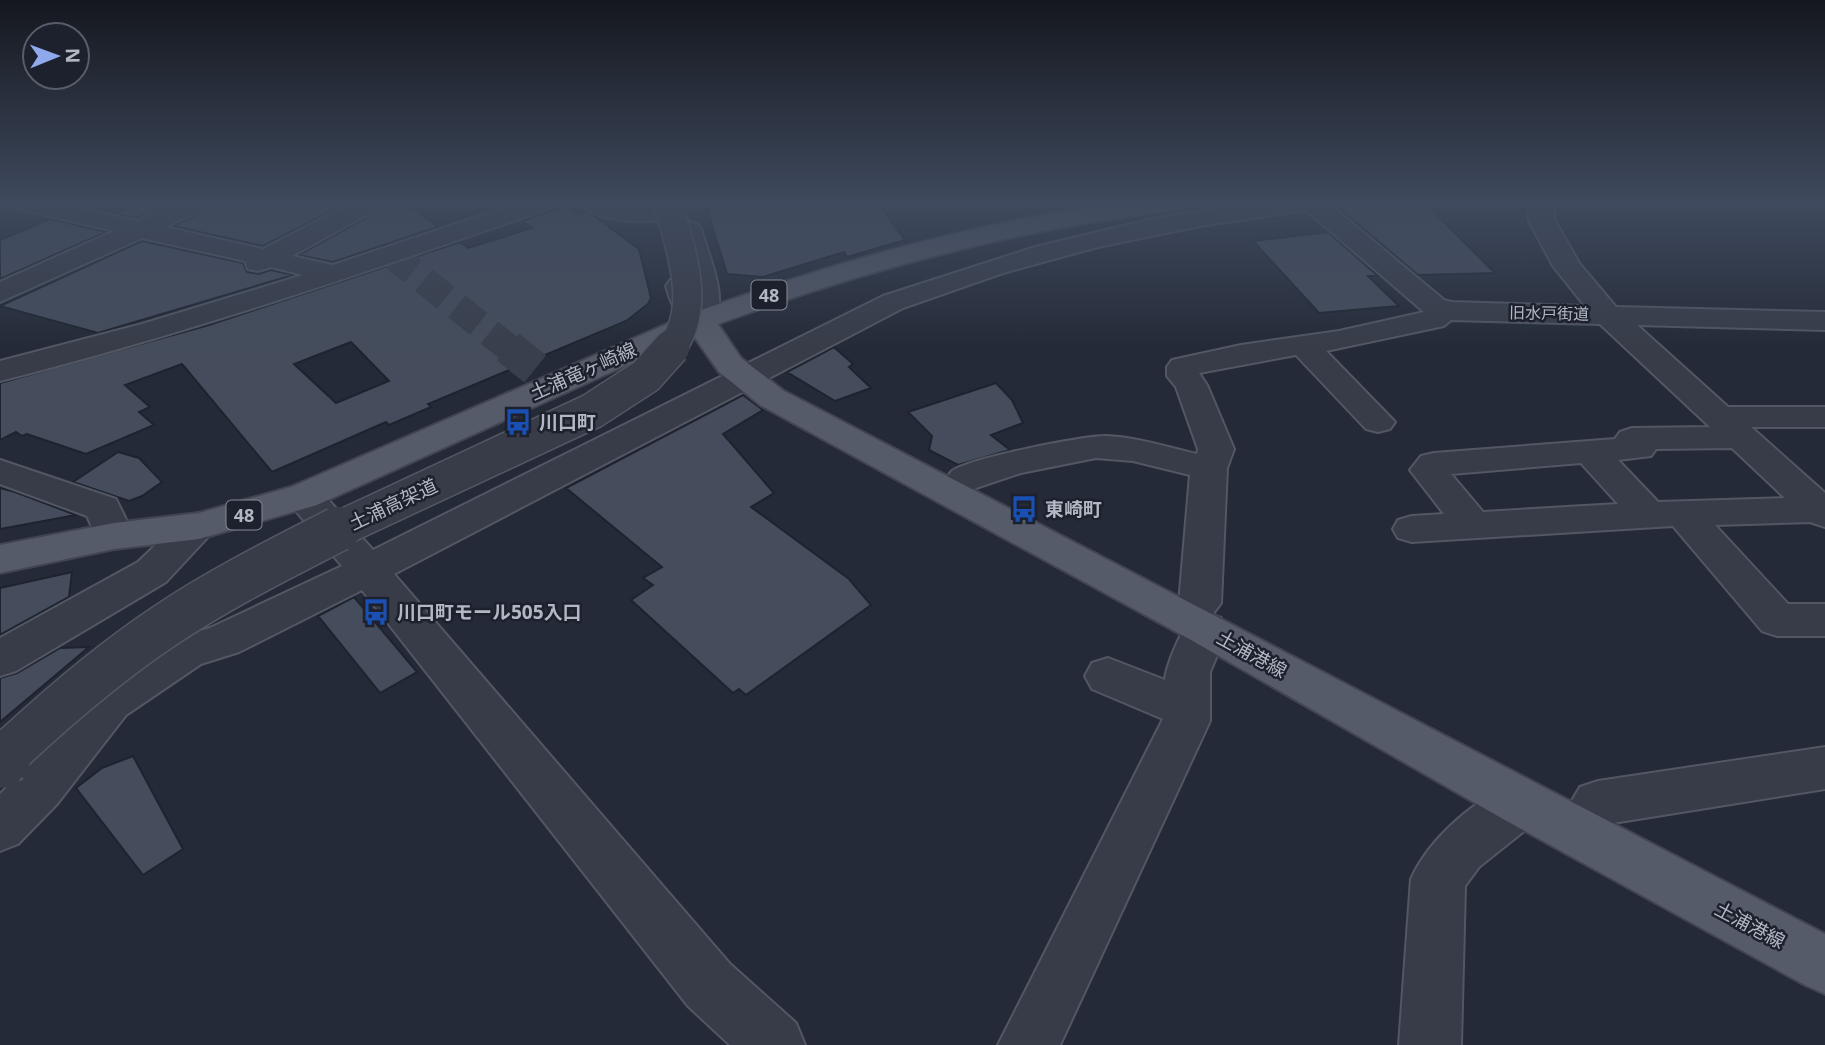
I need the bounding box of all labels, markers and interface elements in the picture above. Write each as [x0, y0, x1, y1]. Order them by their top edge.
north arrow [21, 21, 91, 91]
text: N [60, 48, 86, 64]
road number: 48 [752, 281, 786, 310]
street label: 旧水戸街道 [1509, 301, 1589, 325]
street label: 土浦竜ヶ崎線 [526, 336, 640, 406]
bus stop icon: 川口町 [503, 407, 533, 437]
place label: 川口町 [539, 409, 596, 435]
street label: 土浦高架道 [344, 472, 442, 536]
bus stop icon: 東崎町 [1009, 494, 1039, 524]
place label: 東崎町 [1045, 496, 1102, 522]
road number: 48 [226, 500, 262, 530]
bus stop icon: 川口町モール505入口 [361, 597, 391, 627]
place label: 川口町モール505入口 [397, 599, 582, 625]
street label: 土浦港線 [1212, 624, 1292, 684]
street label: 土浦港線 [1710, 896, 1790, 954]

